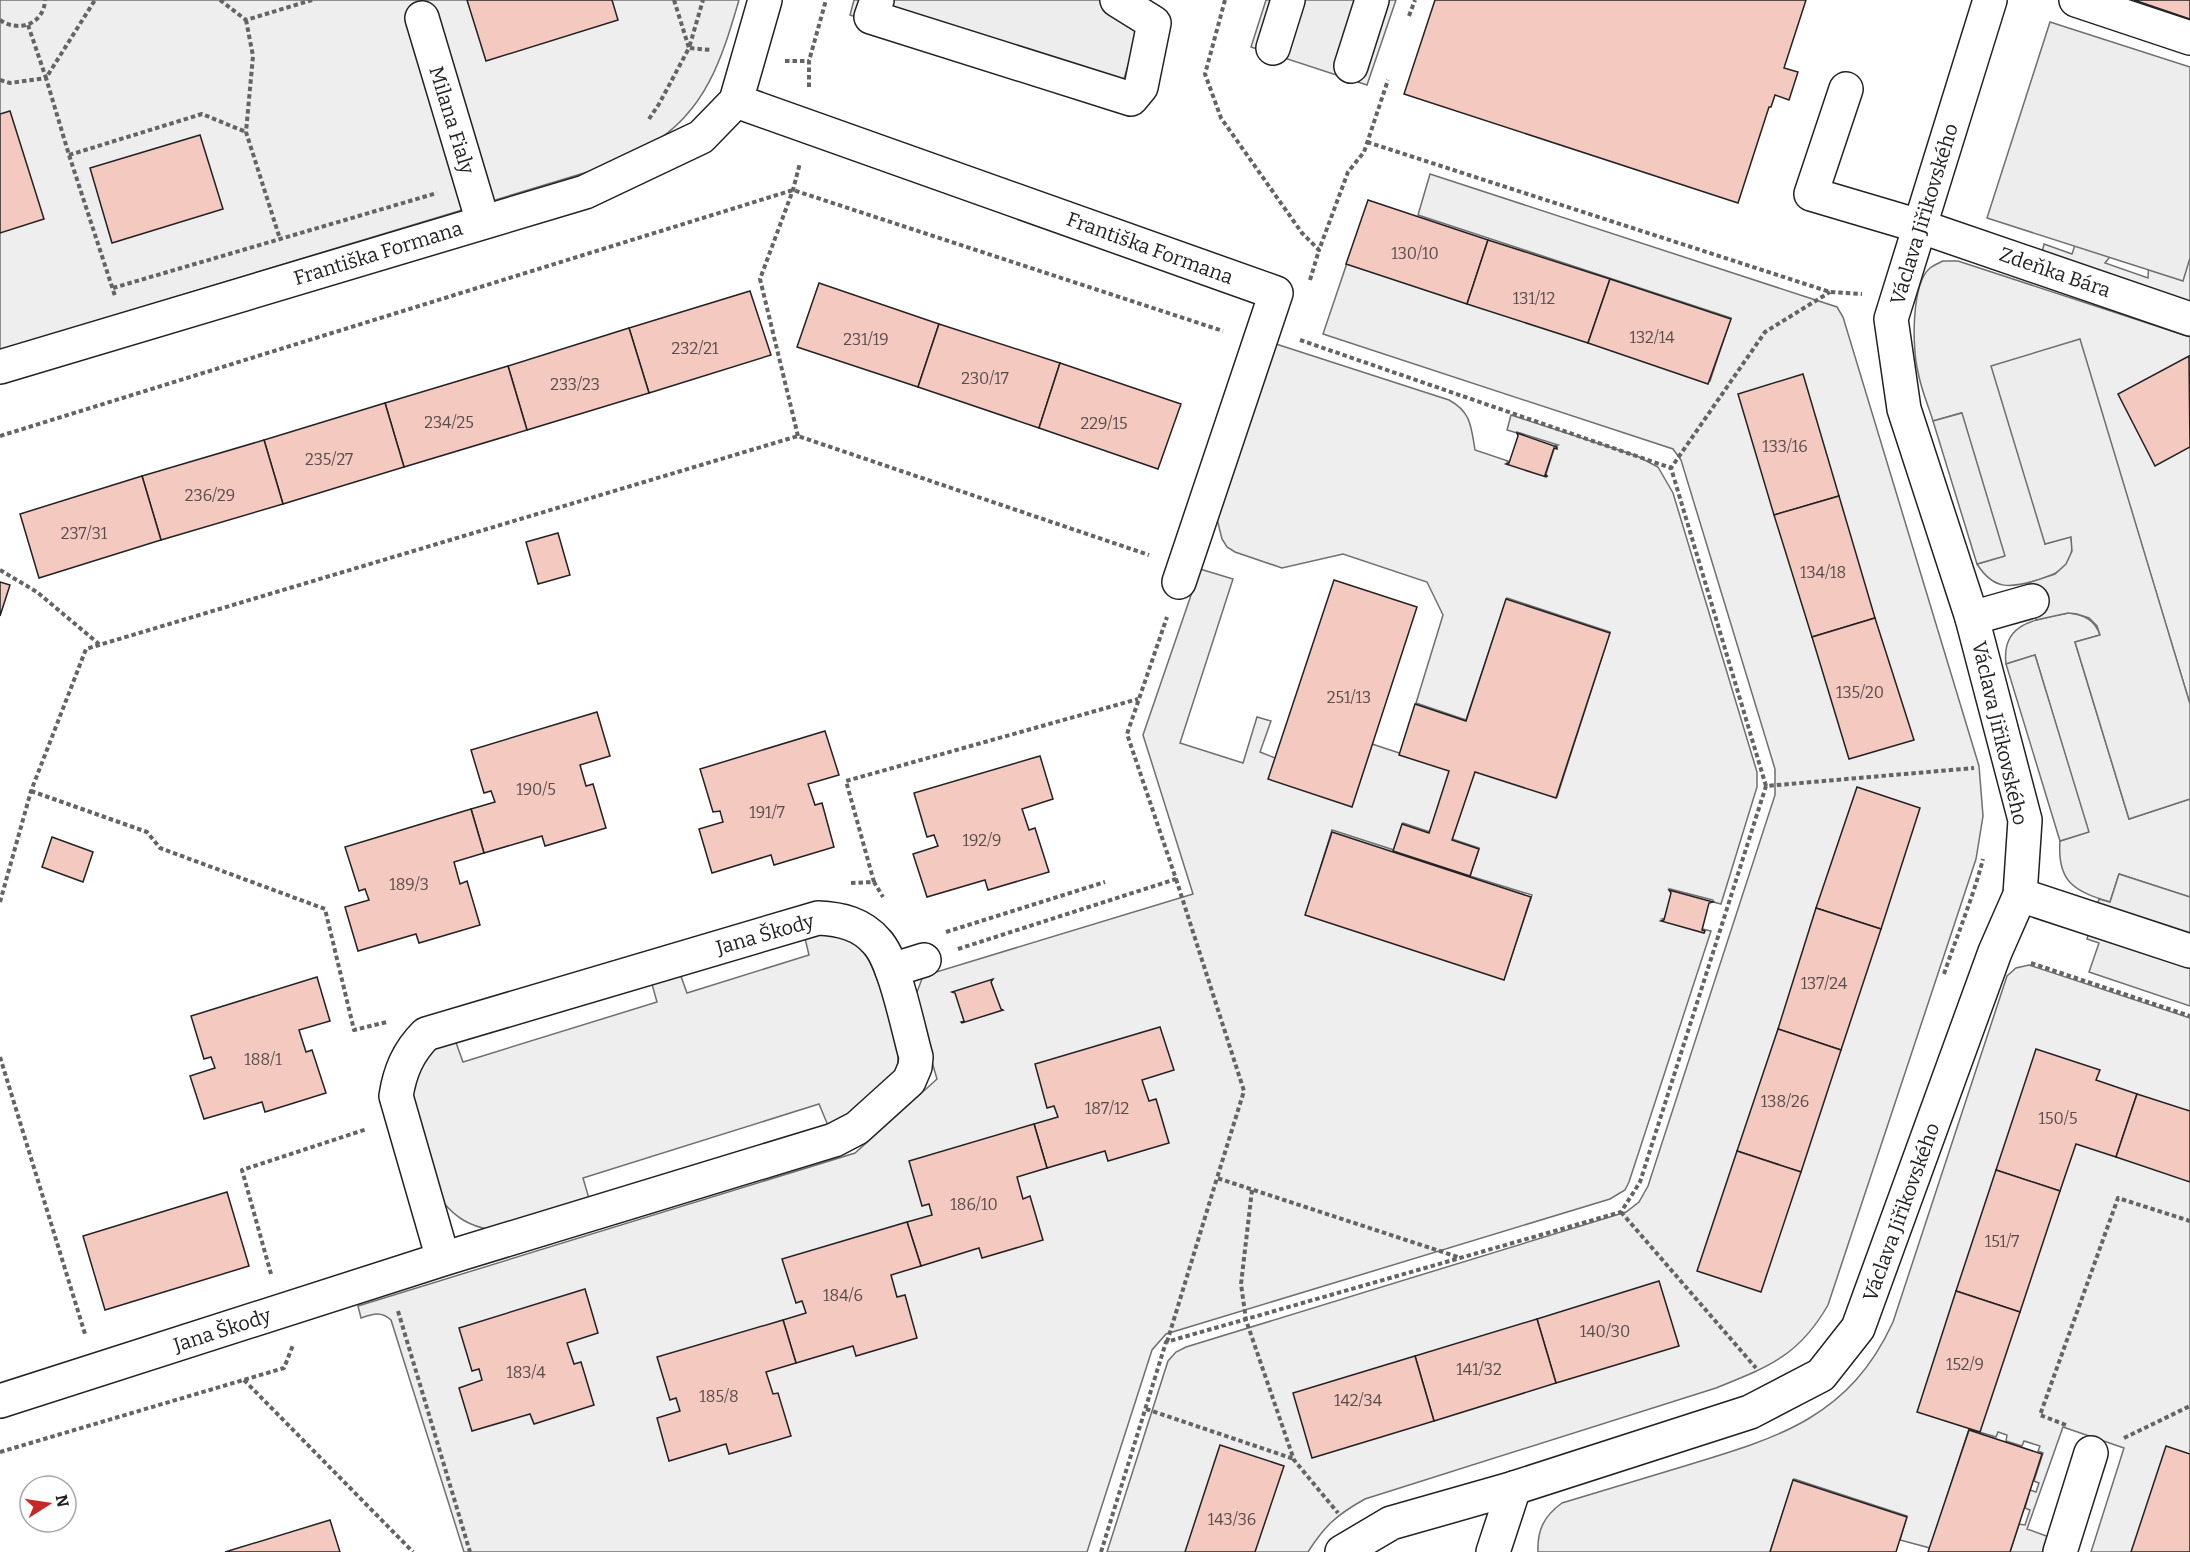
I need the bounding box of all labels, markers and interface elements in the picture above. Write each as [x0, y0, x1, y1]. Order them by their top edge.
street label: Milana Fialy [424, 63, 480, 177]
street label: Václava Jiřikovského [1885, 121, 1963, 307]
street label: Františka Formana [1063, 207, 1237, 289]
street label: Františka Formana [291, 216, 465, 290]
street label: Zdeňka Bára [1996, 242, 2114, 302]
house number: 130/10 [1391, 244, 1439, 263]
house number: 131/12 [1513, 289, 1555, 308]
house number: 132/14 [1629, 328, 1675, 347]
house number: 231/19 [843, 330, 889, 349]
house number: 232/21 [672, 339, 719, 358]
house number: 230/17 [961, 369, 1009, 388]
house number: 233/23 [550, 375, 600, 394]
house number: 234/25 [424, 413, 474, 432]
house number: 229/15 [1081, 414, 1127, 433]
house number: 133/16 [1762, 437, 1808, 456]
house number: 235/27 [305, 450, 353, 469]
house number: 236/29 [185, 486, 235, 505]
house number: 237/31 [61, 524, 108, 543]
house number: 134/18 [1800, 563, 1846, 582]
street label: Václava Jiřikovského [1967, 639, 2033, 827]
house number: 135/20 [1836, 683, 1884, 702]
house number: 251/13 [1327, 688, 1371, 707]
house number: 190/5 [516, 780, 556, 799]
house number: 191/7 [749, 803, 785, 822]
house number: 192/9 [963, 831, 1002, 850]
house number: 189/3 [389, 875, 429, 894]
street label: Jana Škody [712, 908, 817, 960]
house number: 137/24 [1801, 974, 1848, 993]
house number: 188/1 [244, 1050, 282, 1069]
house number: 138/26 [1761, 1092, 1809, 1111]
house number: 187/12 [1085, 1099, 1129, 1118]
house number: 150/5 [2039, 1109, 2077, 1128]
street label: Václava Jiřikovského [1858, 1120, 1944, 1304]
house number: 186/10 [950, 1195, 998, 1214]
house number: 151/7 [1985, 1232, 2019, 1251]
house number: 184/6 [823, 1286, 863, 1305]
street label: Jana Škody [169, 1303, 274, 1357]
house number: 140/30 [1580, 1322, 1630, 1341]
house number: 152/9 [1946, 1355, 1984, 1374]
house number: 141/32 [1456, 1360, 1502, 1379]
house number: 183/4 [506, 1363, 546, 1382]
house number: 185/8 [699, 1387, 739, 1406]
house number: 142/34 [1334, 1391, 1383, 1410]
north arrow [18, 1474, 78, 1534]
text: N [52, 1493, 73, 1509]
house number: 143/36 [1208, 1510, 1256, 1529]

